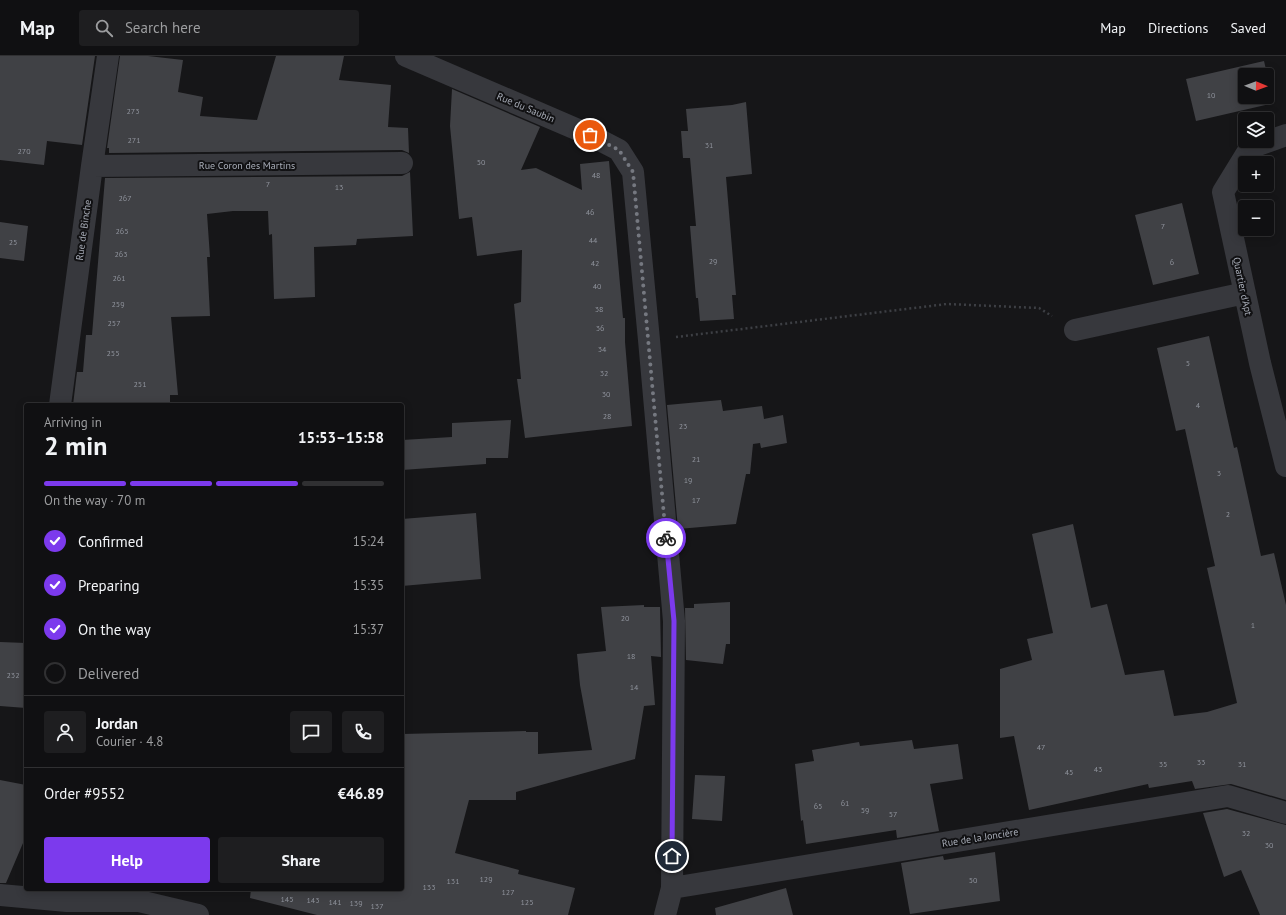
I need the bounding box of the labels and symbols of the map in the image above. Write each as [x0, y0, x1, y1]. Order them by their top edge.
north arrow [1238, 68, 1274, 104]
street label: Rue du Saubin [495, 89, 557, 125]
house number: 10 [1207, 90, 1216, 100]
house number: 273 [126, 106, 140, 116]
pin [573, 118, 607, 152]
house number: 271 [127, 135, 141, 145]
house number: 31 [705, 140, 713, 150]
house number: 270 [17, 146, 31, 156]
house number: 50 [477, 157, 486, 167]
street label: Rue Coron des Martins [199, 159, 295, 172]
house number: 48 [592, 170, 600, 180]
house number: 7 [266, 179, 270, 189]
house number: 13 [335, 182, 343, 192]
house number: 267 [118, 193, 132, 203]
street label: Rue de Binche [73, 199, 94, 261]
house number: 46 [586, 207, 594, 217]
house number: 7 [1161, 221, 1165, 231]
house number: 265 [115, 226, 129, 236]
house number: 44 [589, 235, 598, 245]
house number: 25 [9, 237, 17, 247]
house number: 263 [114, 249, 128, 259]
house number: 29 [709, 256, 717, 266]
street label: Quartier d'Apt [1230, 256, 1255, 317]
house number: 6 [1170, 257, 1174, 267]
house number: 42 [591, 258, 599, 268]
house number: 261 [112, 273, 126, 283]
house number: 40 [593, 281, 602, 291]
house number: 259 [111, 299, 125, 309]
house number: 38 [595, 304, 603, 314]
house number: 257 [107, 318, 121, 328]
house number: 36 [596, 323, 604, 333]
house number: 34 [598, 344, 607, 354]
house number: 255 [106, 348, 120, 358]
house number: 5 [1186, 358, 1190, 368]
house number: 32 [600, 368, 608, 378]
house number: 251 [133, 379, 147, 389]
house number: 30 [602, 389, 611, 399]
house number: 4 [1196, 400, 1201, 410]
house number: 28 [603, 411, 611, 421]
house number: 23 [679, 421, 687, 431]
house number: 21 [692, 454, 700, 464]
house number: 3 [1217, 468, 1221, 478]
house number: 19 [684, 475, 692, 485]
house number: 17 [692, 495, 700, 505]
house number: 2 [1226, 509, 1230, 519]
courier [646, 518, 686, 558]
house number: 20 [621, 613, 630, 623]
house number: 1 [1251, 620, 1255, 630]
house number: 18 [627, 651, 635, 661]
house number: 232 [6, 670, 20, 680]
house number: 14 [630, 682, 639, 692]
house number: 47 [1037, 742, 1045, 752]
house number: 33 [1197, 757, 1205, 767]
house number: 35 [1159, 759, 1167, 769]
house number: 31 [1238, 759, 1246, 769]
house number: 43 [1094, 764, 1102, 774]
house number: 45 [1065, 767, 1073, 777]
house number: 61 [841, 798, 849, 808]
house number: 65 [814, 801, 822, 811]
house number: 59 [861, 805, 869, 815]
house number: 57 [889, 809, 897, 819]
street label: Rue de la Joncière [941, 825, 1019, 850]
house number: 32 [1242, 828, 1250, 838]
pin [655, 839, 689, 873]
house number: 30 [1265, 840, 1274, 850]
house number: 129 [479, 874, 493, 884]
house number: 50 [969, 875, 978, 885]
house number: 131 [446, 876, 460, 886]
house number: 133 [422, 882, 436, 892]
house number: 127 [501, 887, 515, 897]
house number: 145 [280, 894, 294, 904]
house number: 143 [306, 895, 320, 905]
house number: 141 [328, 897, 342, 907]
house number: 125 [520, 897, 534, 907]
house number: 139 [349, 898, 363, 908]
house number: 137 [370, 901, 384, 911]

